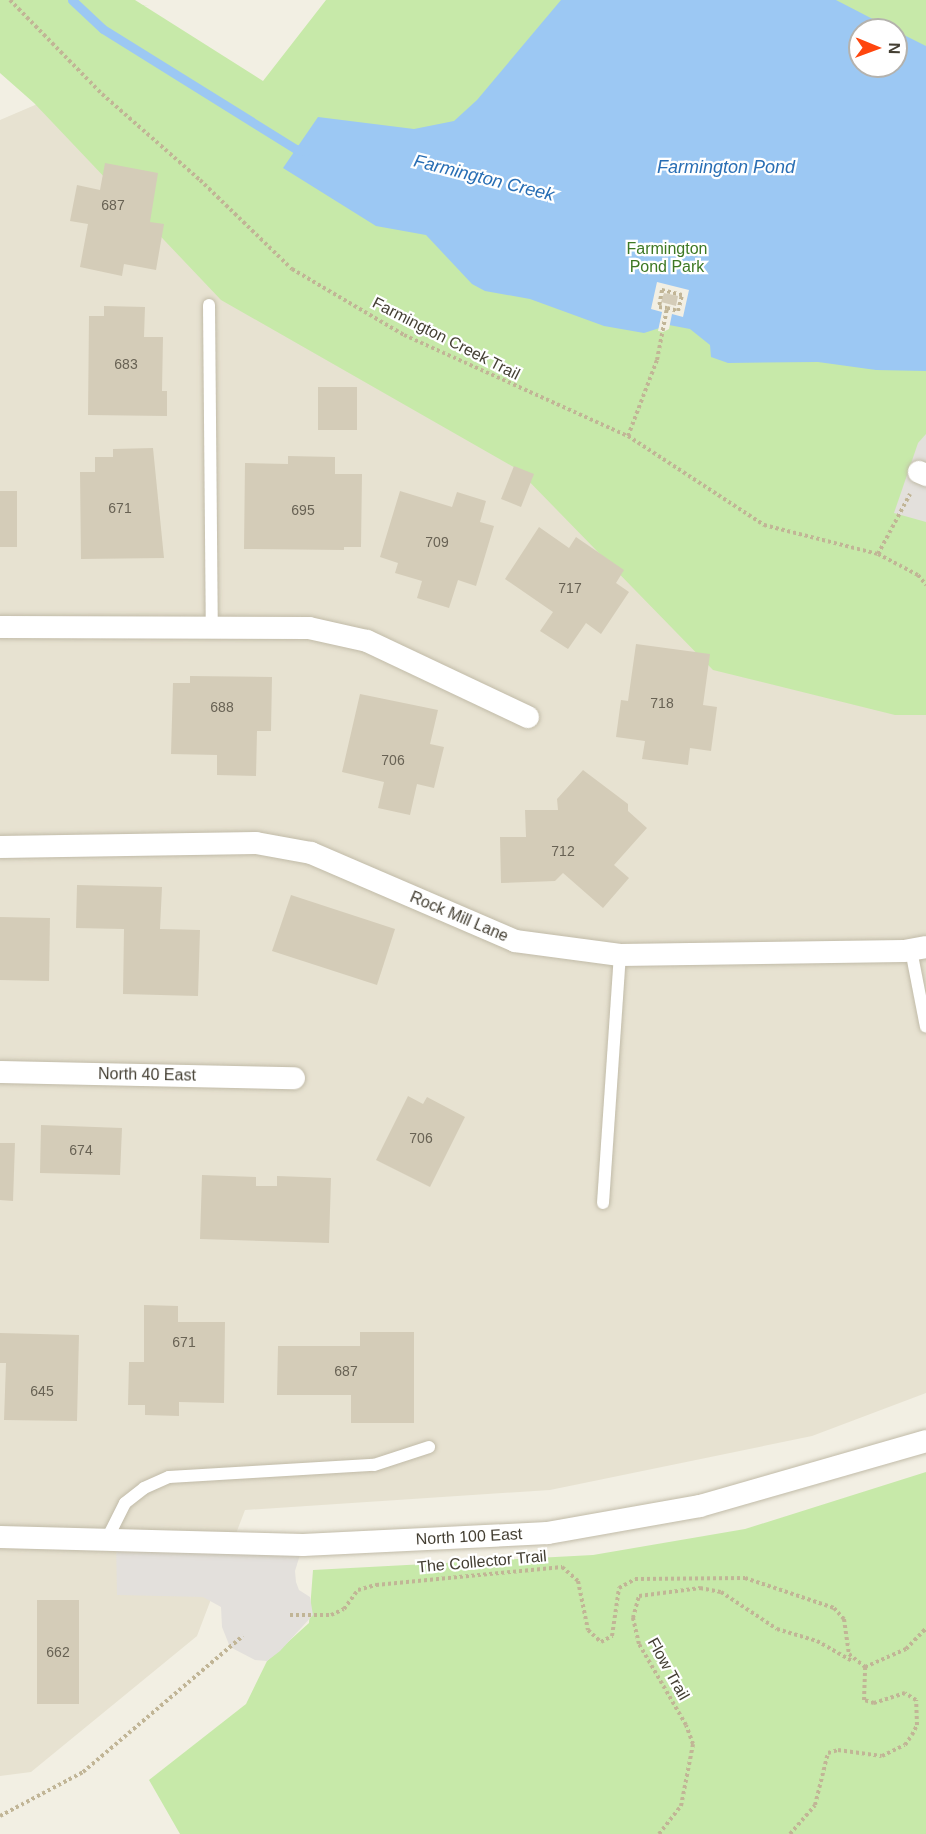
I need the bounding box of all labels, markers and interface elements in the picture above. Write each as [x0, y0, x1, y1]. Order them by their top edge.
north arrow [848, 18, 908, 78]
text: N [886, 42, 903, 54]
water label: Farmington Creek [412, 150, 556, 206]
water label: Farmington Pond [657, 156, 795, 178]
house number: 687 [101, 197, 125, 213]
park label: Farmington Pond Park [627, 239, 707, 277]
street label: Farmington Creek Trail [369, 293, 523, 385]
house number: 683 [114, 356, 138, 372]
house number: 671 [108, 500, 132, 516]
house number: 695 [291, 502, 315, 518]
house number: 709 [425, 534, 449, 550]
house number: 717 [558, 580, 582, 596]
house number: 718 [650, 695, 674, 711]
house number: 688 [210, 699, 234, 715]
house number: 706 [381, 752, 405, 768]
house number: 712 [551, 843, 575, 859]
street label: Rock Mill Lane [407, 888, 511, 946]
street label: North 40 East [98, 1065, 196, 1085]
house number: 706 [409, 1130, 433, 1146]
house number: 674 [69, 1142, 93, 1158]
house number: 671 [172, 1334, 196, 1350]
house number: 687 [334, 1363, 358, 1379]
house number: 645 [30, 1383, 54, 1399]
street label: North 100 East [415, 1525, 523, 1549]
street label: The Collector Trail [416, 1547, 548, 1577]
street label: Flow Trail [643, 1634, 693, 1704]
house number: 662 [46, 1644, 70, 1660]

